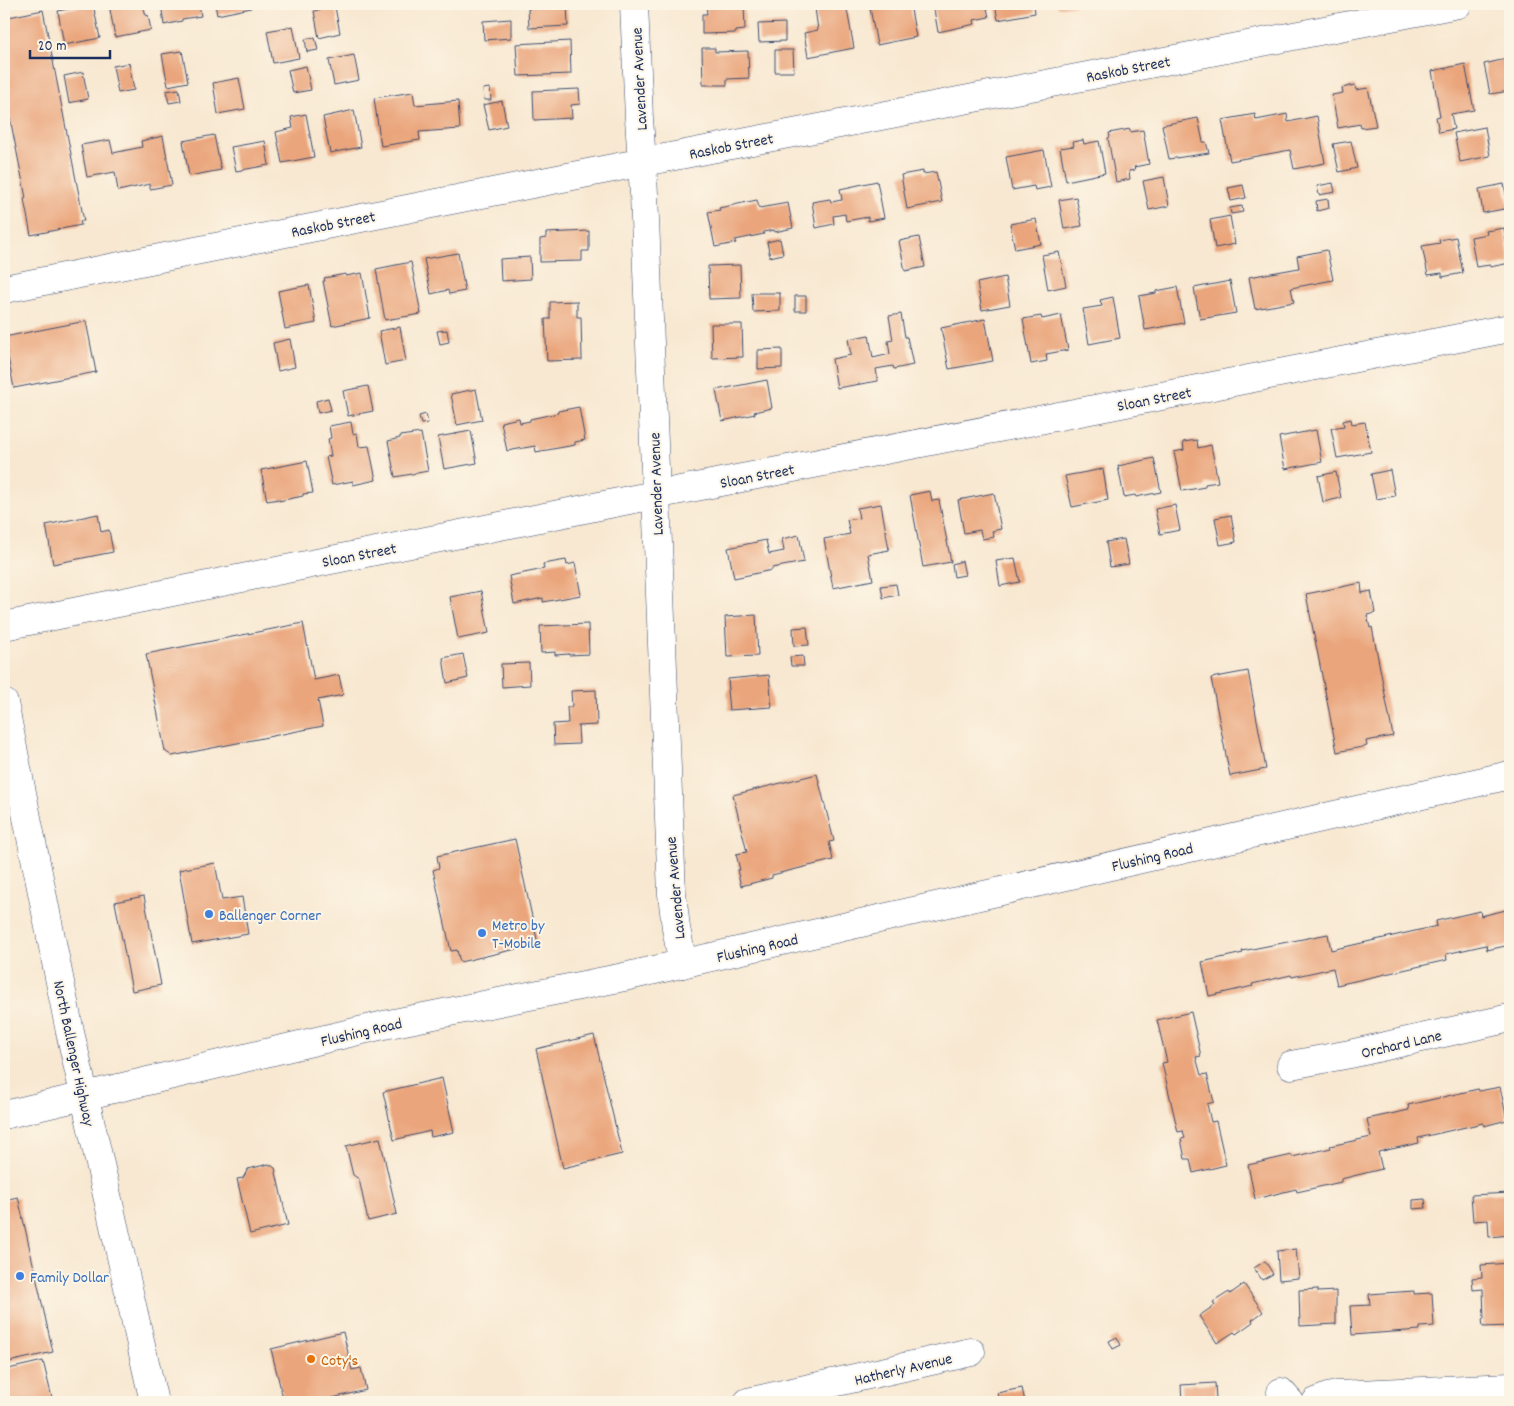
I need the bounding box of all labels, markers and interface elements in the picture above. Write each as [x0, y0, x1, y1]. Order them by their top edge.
street label: Lavender Avenue [626, 27, 655, 131]
scale bar [30, 28, 110, 60]
text: 20 m [38, 36, 66, 58]
street label: Raskob Street [1084, 51, 1173, 90]
street label: Raskob Street [687, 128, 776, 167]
street label: Raskob Street [289, 206, 378, 245]
street label: Sloan Street [1115, 382, 1194, 419]
street label: Lavender Avenue [644, 432, 671, 536]
street label: Sloan Street [718, 459, 797, 496]
street label: Sloan Street [320, 538, 399, 575]
street label: Lavender Avenue [661, 835, 692, 940]
street label: Flushing Road [1110, 838, 1196, 879]
place label: Ballenger Corner [219, 905, 321, 928]
marker: Ballenger Corner [203, 908, 215, 920]
place label: Metro by T-Mobile [492, 915, 545, 956]
marker: Metro by T-Mobile [476, 927, 488, 939]
street label: Flushing Road [715, 929, 801, 970]
street label: North Ballenger Highway [46, 979, 99, 1129]
street label: Flushing Road [319, 1013, 405, 1054]
street label: Orchard Lane [1359, 1025, 1444, 1066]
place label: Family Dollar [30, 1267, 109, 1290]
marker: Family Dollar [14, 1270, 26, 1282]
street label: Hatherly Avenue [852, 1348, 955, 1393]
place label: Coty's [321, 1350, 359, 1373]
marker: Coty's [305, 1353, 317, 1365]

